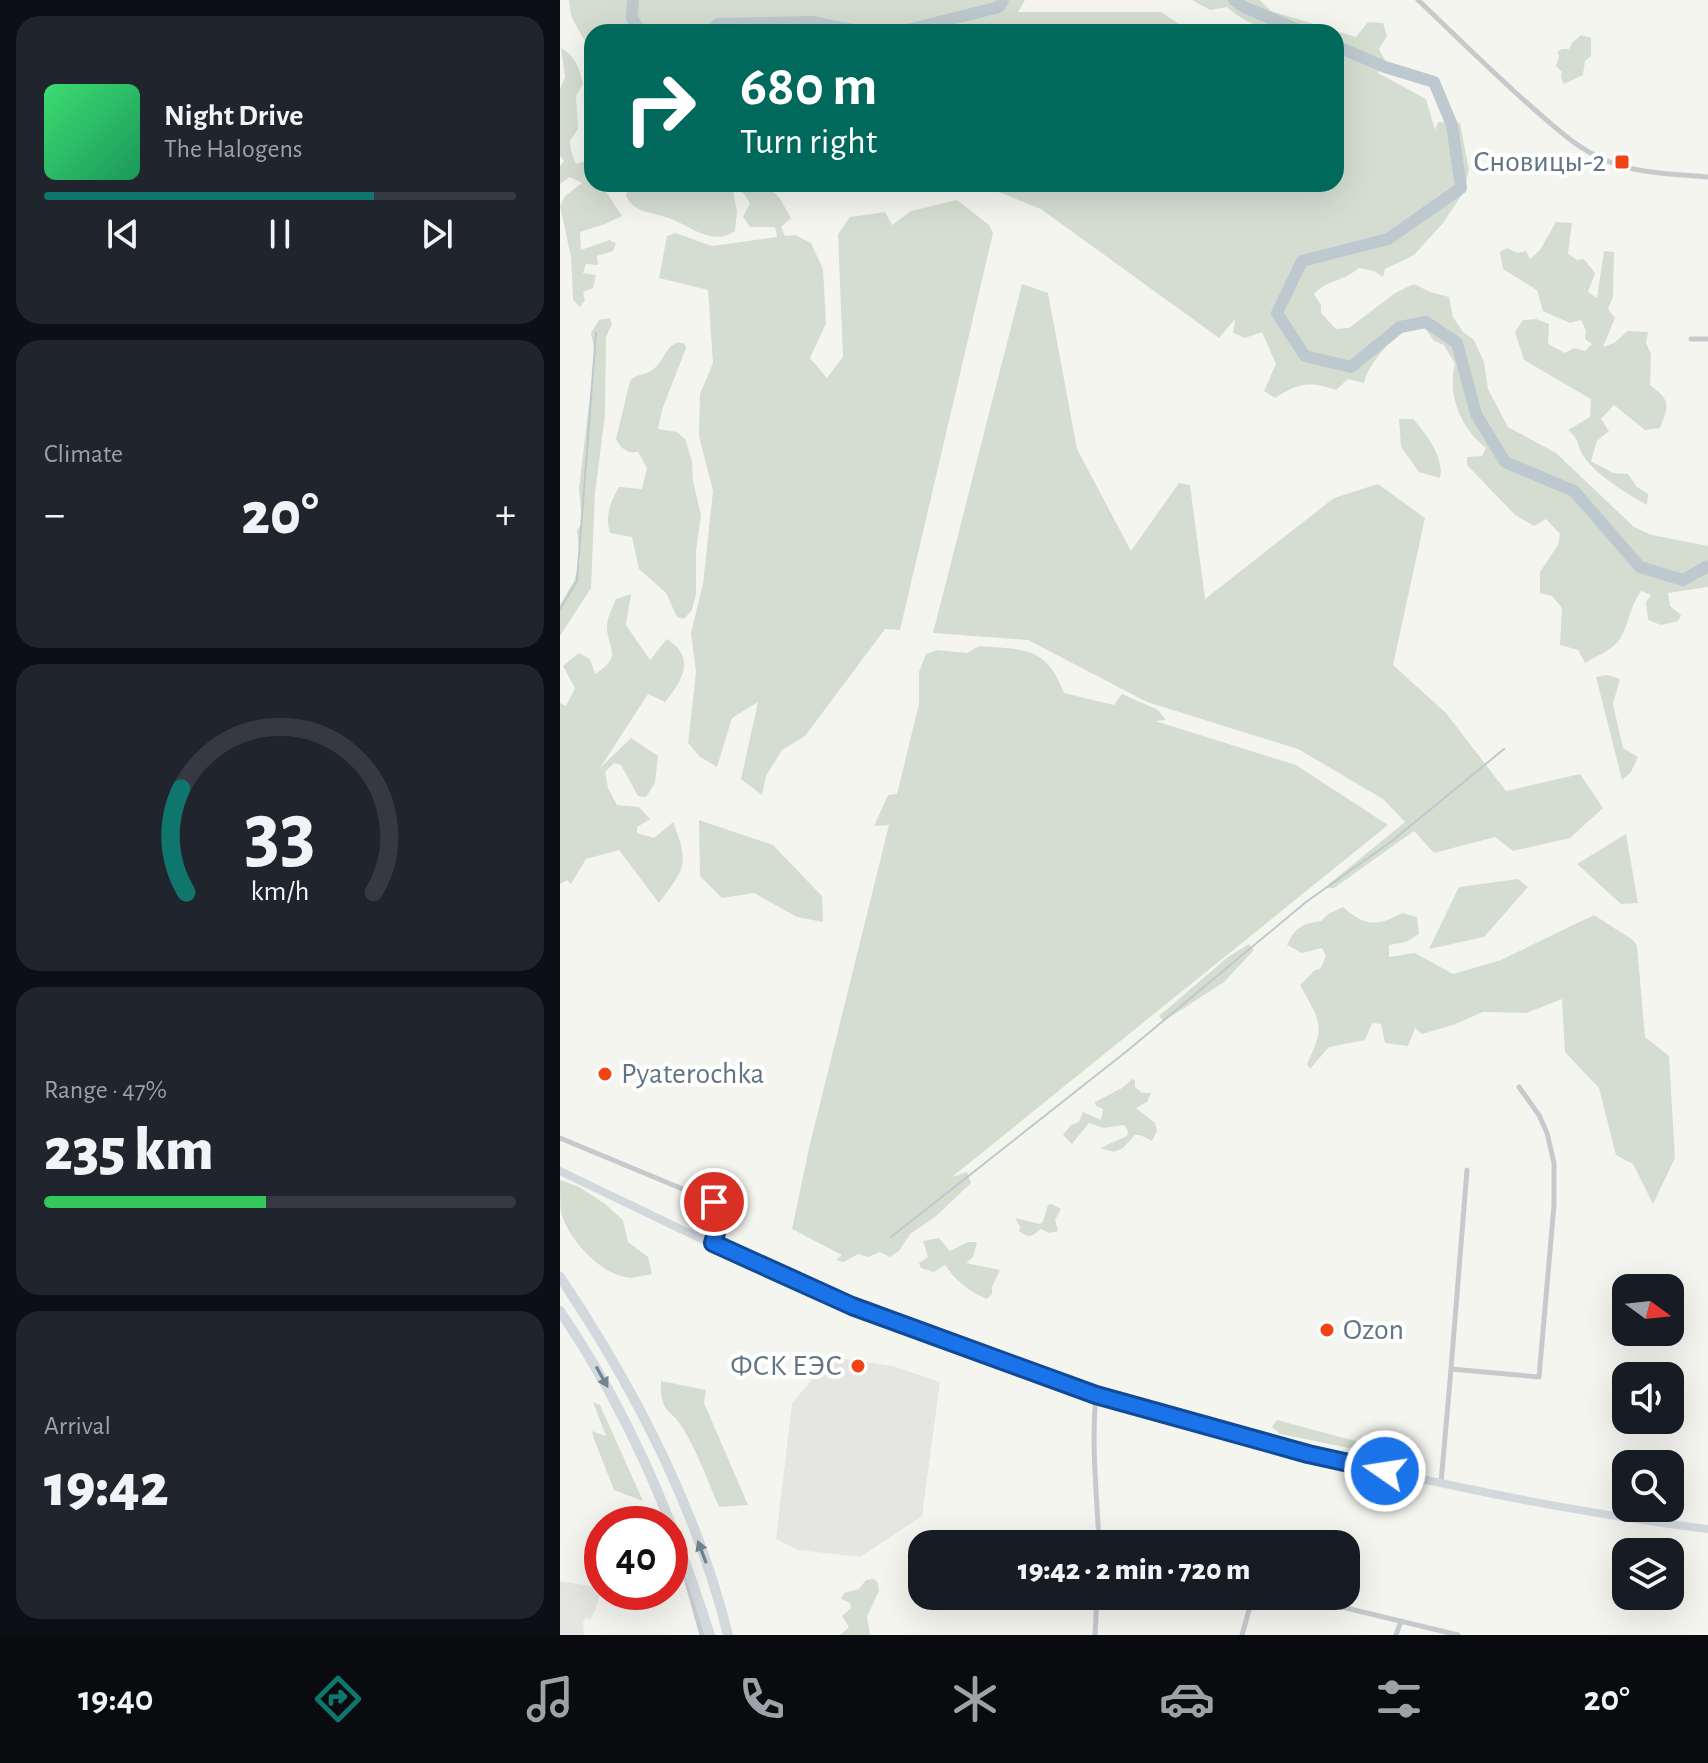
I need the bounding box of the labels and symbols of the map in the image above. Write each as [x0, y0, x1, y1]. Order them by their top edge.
place label: Сновицы-2 [1473, 147, 1606, 177]
marker: Сновицы-2 [1613, 153, 1631, 171]
place label: Pyaterochka [621, 1059, 764, 1089]
marker: Pyaterochka [596, 1065, 614, 1083]
pin [680, 1168, 748, 1236]
north arrow [1612, 1274, 1684, 1346]
place label: Ozon [1343, 1315, 1404, 1345]
marker: Ozon [1318, 1321, 1336, 1339]
place label: ФСК ЕЭС [730, 1351, 842, 1381]
marker: ФСК ЕЭС [849, 1357, 867, 1375]
one-way arrow [595, 1365, 608, 1388]
position arrow [1343, 1429, 1427, 1513]
speed limit sign: 40 [584, 1506, 688, 1610]
one-way arrow [695, 1540, 708, 1564]

